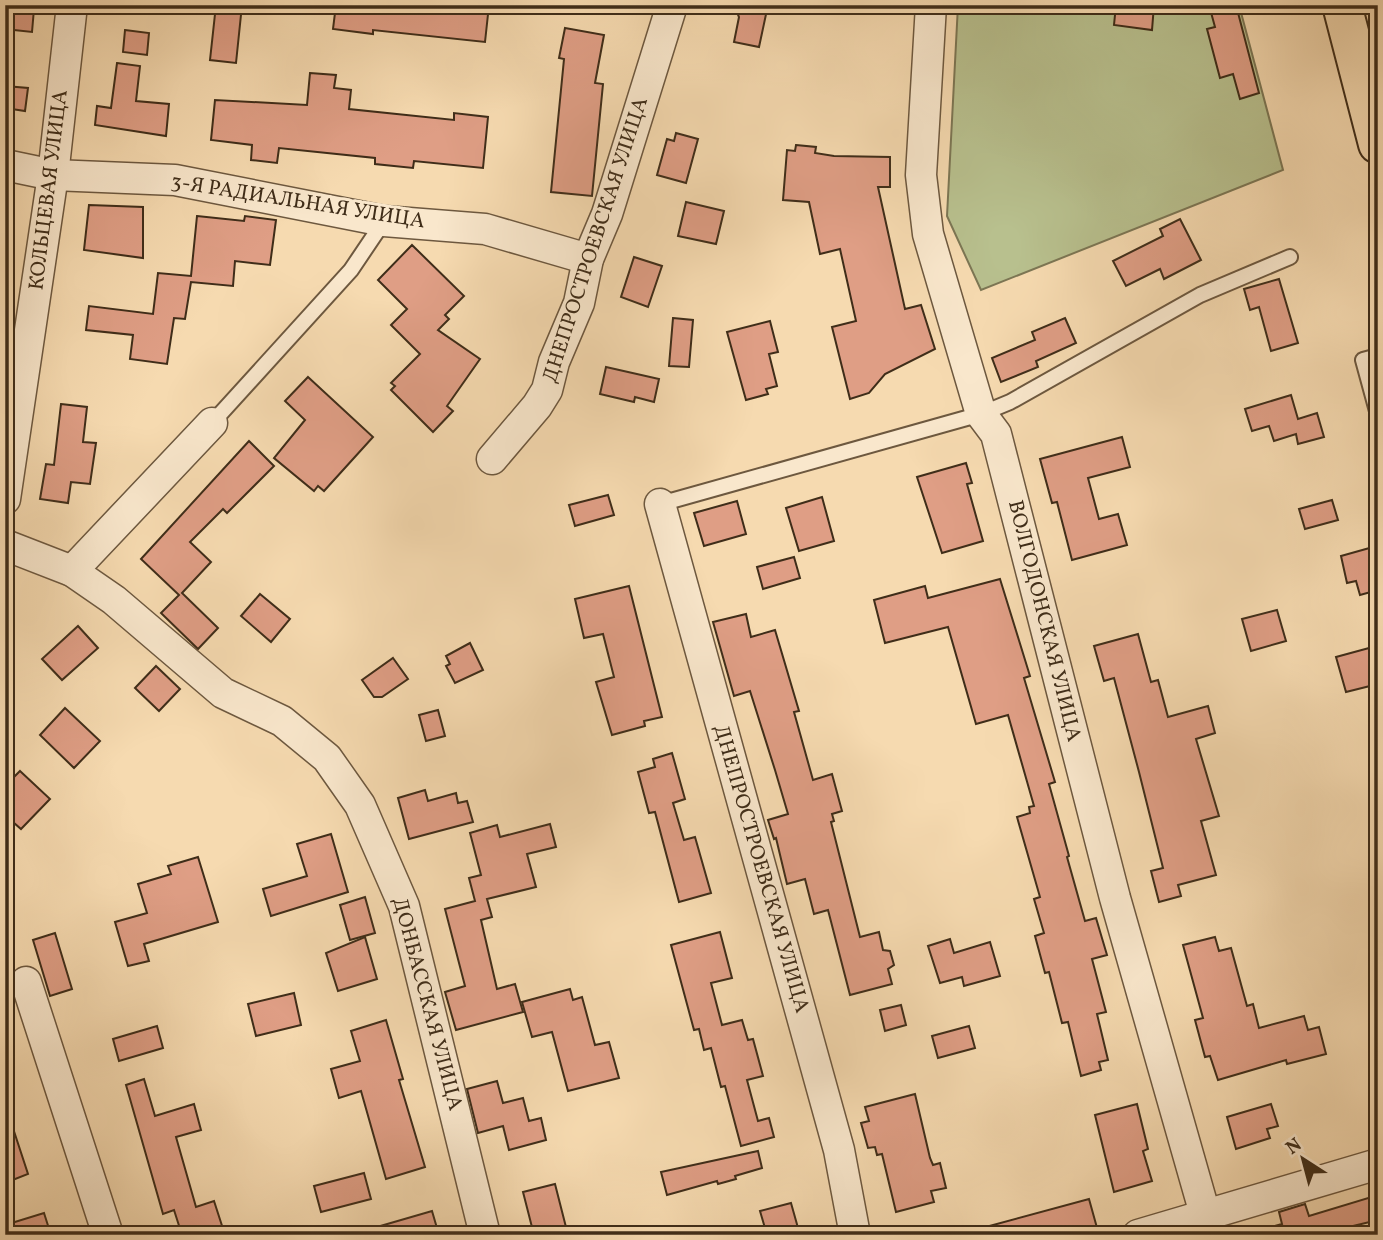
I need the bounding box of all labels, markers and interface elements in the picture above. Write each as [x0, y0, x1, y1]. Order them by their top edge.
street label: КОЛЬЦЕВАЯ УЛИЦА [22, 88, 76, 292]
street label: ДНЕПРОСТРОЕВСКАЯ УЛИЦА [536, 93, 656, 386]
street label: 3-Я РАДИАЛЬНАЯ УЛИЦА [169, 168, 427, 236]
street label: ВОЛГОДОНСКАЯ УЛИЦА [1000, 497, 1088, 745]
street label: ДНЕПРОСТРОЕВСКАЯ УЛИЦА [706, 721, 816, 1017]
street label: ДОНБАССКАЯ УЛИЦА [385, 894, 469, 1114]
north arrow [1268, 1124, 1338, 1194]
text: N [1281, 1132, 1308, 1161]

